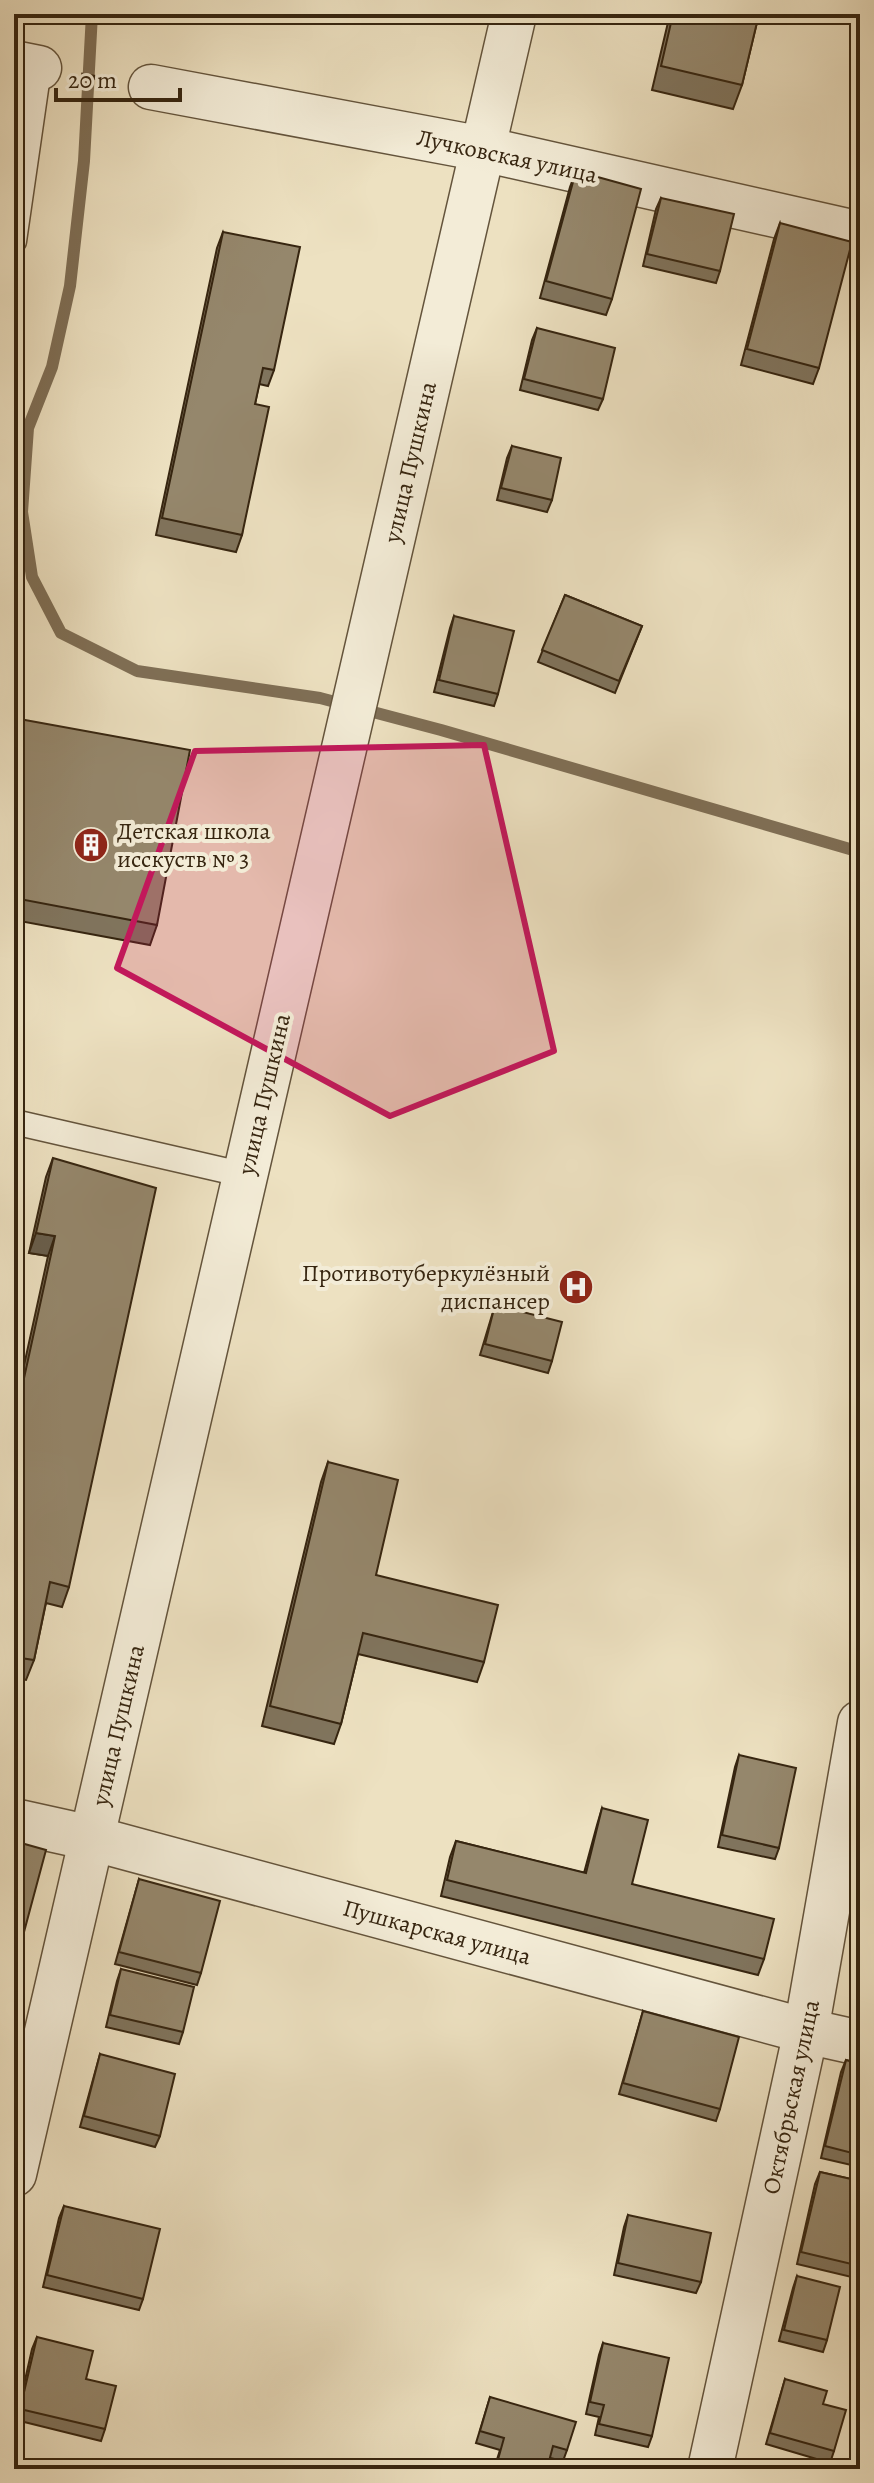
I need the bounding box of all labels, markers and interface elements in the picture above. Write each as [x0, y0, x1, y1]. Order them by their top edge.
scale bar [56, 52, 180, 102]
text: 20 m [68, 64, 117, 96]
street label: Лучковская улица [414, 121, 600, 191]
street label: улица Пушкина [376, 378, 444, 547]
place label: Детская школа исскуств № 3 [117, 815, 270, 875]
building icon: Детская школа исскуств № 3 [72, 826, 110, 864]
street label: улица Пушкина [230, 1010, 298, 1179]
place label: Противотуберкулёзный диспансер [302, 1257, 550, 1317]
hospital icon: Противотуберкулёзный диспансер [557, 1268, 595, 1306]
street label: улица Пушкина [84, 1641, 152, 1810]
street label: Пушкарская улица [339, 1891, 535, 1973]
street label: Октябрьская улица [755, 1997, 827, 2197]

